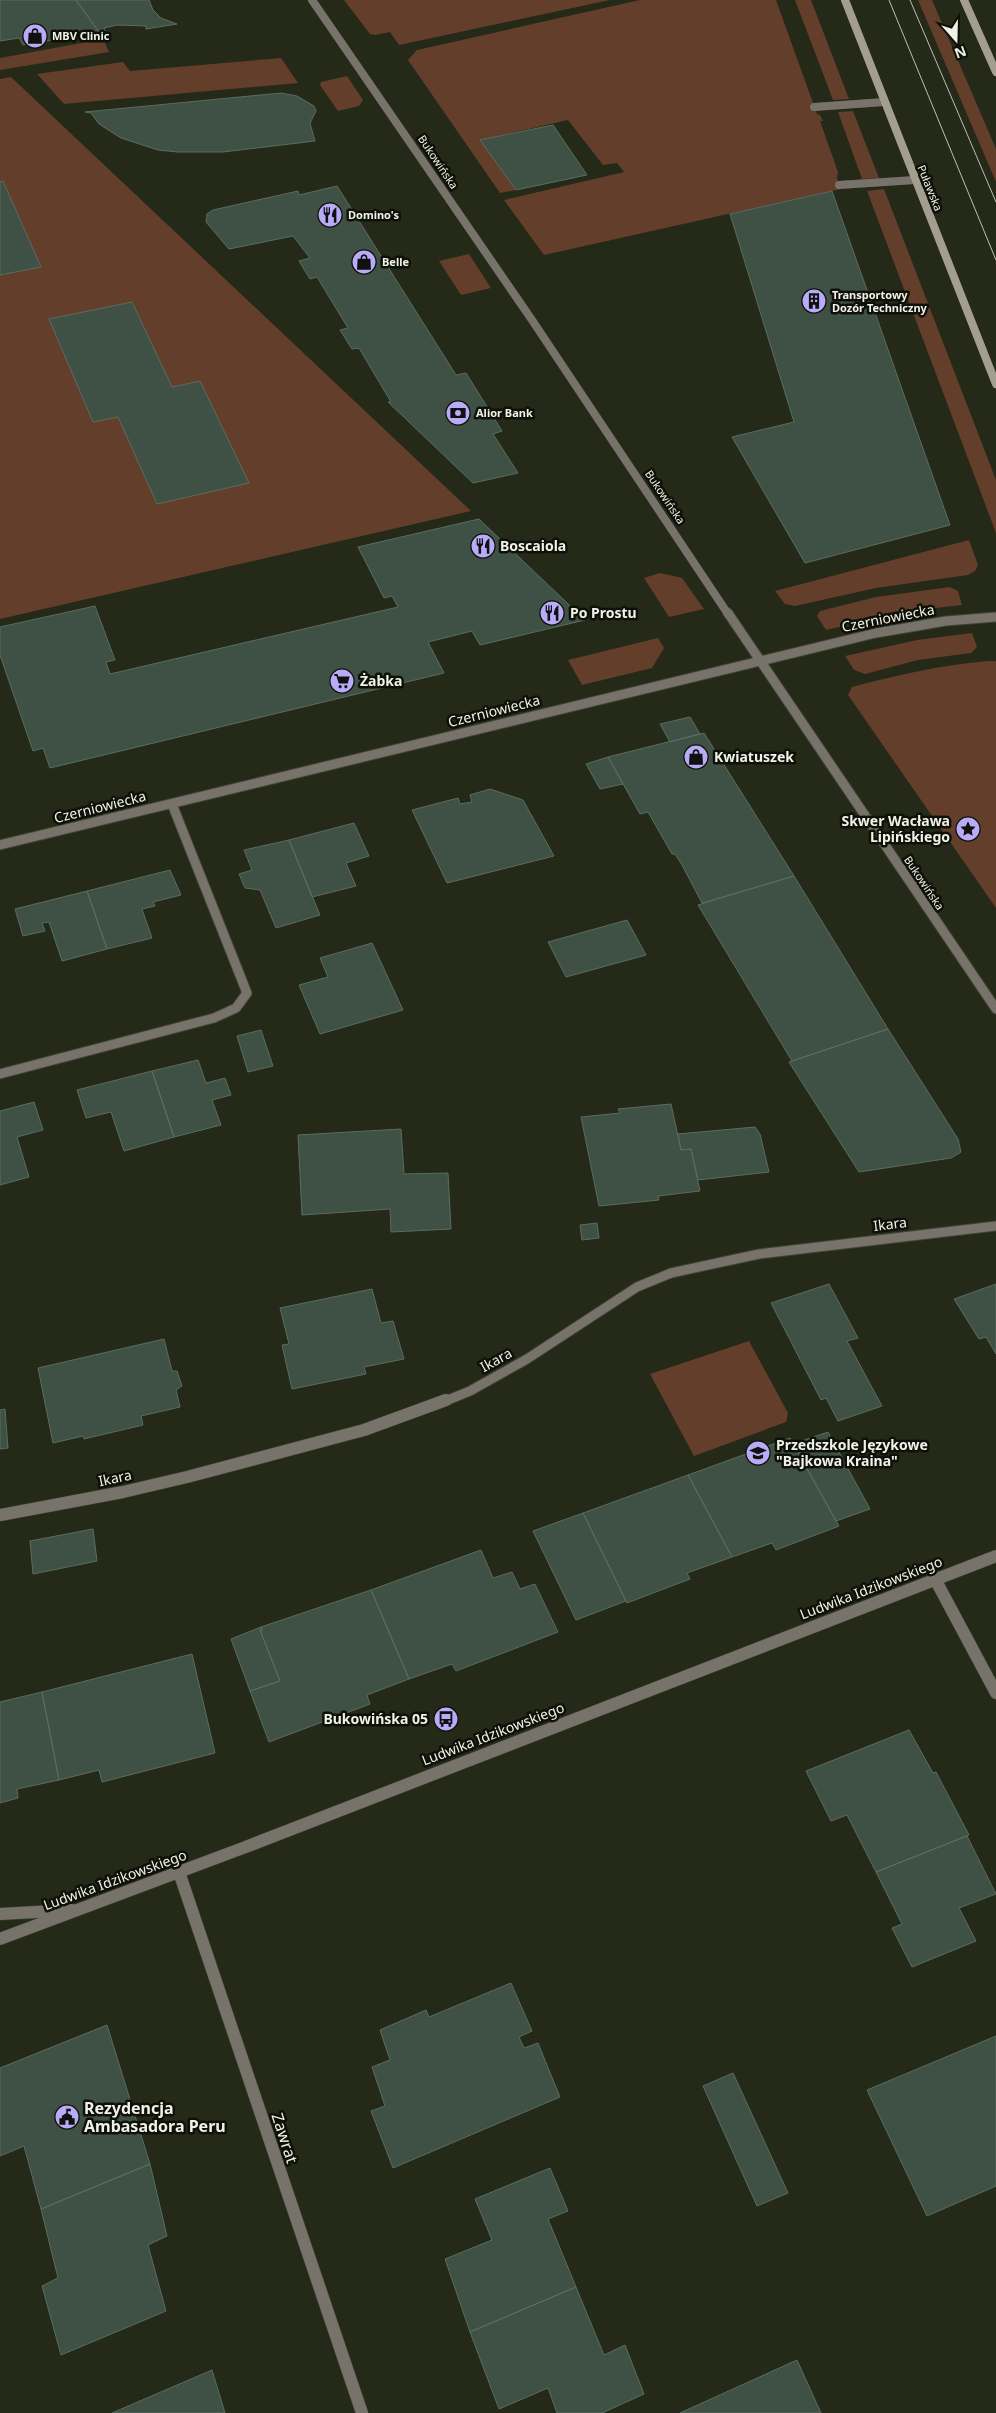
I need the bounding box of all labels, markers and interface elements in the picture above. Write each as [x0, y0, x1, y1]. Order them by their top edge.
north arrow [931, 15, 981, 65]
shop icon: MBV Clinic [22, 23, 48, 49]
place label: MBV Clinic [52, 28, 110, 43]
text: N [952, 42, 969, 64]
street label: Bukowińska [415, 132, 462, 192]
street label: Puławska [914, 163, 946, 213]
restaurant icon: Domino's [317, 202, 343, 228]
place label: Domino's [348, 207, 399, 222]
shop icon: Belle [351, 249, 377, 275]
place label: Belle [382, 254, 409, 269]
place label: Transportowy Dozór Techniczny [832, 287, 928, 315]
building icon: Transportowy Dozór Techniczny [801, 288, 827, 314]
bank icon: Alior Bank [445, 400, 471, 426]
place label: Alior Bank [476, 405, 533, 420]
street label: Bukowińska [642, 467, 689, 527]
restaurant icon: Boscaiola [470, 533, 496, 559]
place label: Boscaiola [500, 536, 566, 555]
street label: Czerniowiecka [840, 599, 936, 636]
restaurant icon: Po Prostu [539, 600, 565, 626]
place label: Po Prostu [570, 603, 637, 622]
supermarket icon: Żabka [329, 668, 355, 694]
place label: Żabka [360, 671, 402, 690]
street label: Czerniowiecka [446, 690, 542, 731]
shop icon: Kwiatuszek [683, 744, 709, 770]
place label: Kwiatuszek [714, 747, 794, 766]
street label: Czerniowiecka [52, 786, 148, 827]
place label: Skwer Wacława Lipińskiego [841, 811, 950, 846]
place icon: Skwer Wacława Lipińskiego [955, 816, 981, 842]
street label: Bukowińska [901, 853, 948, 913]
street label: Ikara [872, 1212, 908, 1235]
street label: Ikara [477, 1343, 515, 1376]
place label: Przedszkole Językowe "Bajkowa Kraina" [776, 1435, 928, 1470]
school or university icon: Przedszkole Językowe "Bajkowa Kraina" [745, 1440, 771, 1466]
street label: Ikara [97, 1465, 133, 1490]
street label: Ludwika Idzikowskiego [797, 1552, 945, 1623]
street label: Ludwika Idzikowskiego [419, 1698, 567, 1769]
bus stop icon: Bukowińska 05 [433, 1706, 459, 1732]
place label: Bukowińska 05 [323, 1709, 428, 1728]
street label: Ludwika Idzikowskiego [41, 1845, 189, 1914]
place label: Rezydencja Ambasadora Peru [84, 2097, 226, 2137]
public building icon: Rezydencja Ambasadora Peru [54, 2104, 80, 2130]
street label: Zawrat [267, 2110, 304, 2166]

